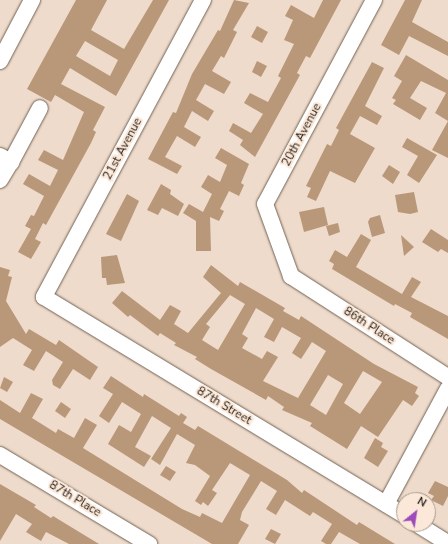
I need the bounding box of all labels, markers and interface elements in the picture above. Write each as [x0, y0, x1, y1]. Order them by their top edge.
street label: 20th Avenue [279, 101, 325, 169]
street label: 21st Avenue [101, 115, 145, 183]
street label: 86th Place [341, 304, 397, 348]
street label: 87th Street [194, 384, 254, 428]
street label: 87th Place [47, 478, 103, 520]
north arrow [396, 492, 436, 532]
text: N [414, 493, 429, 511]

